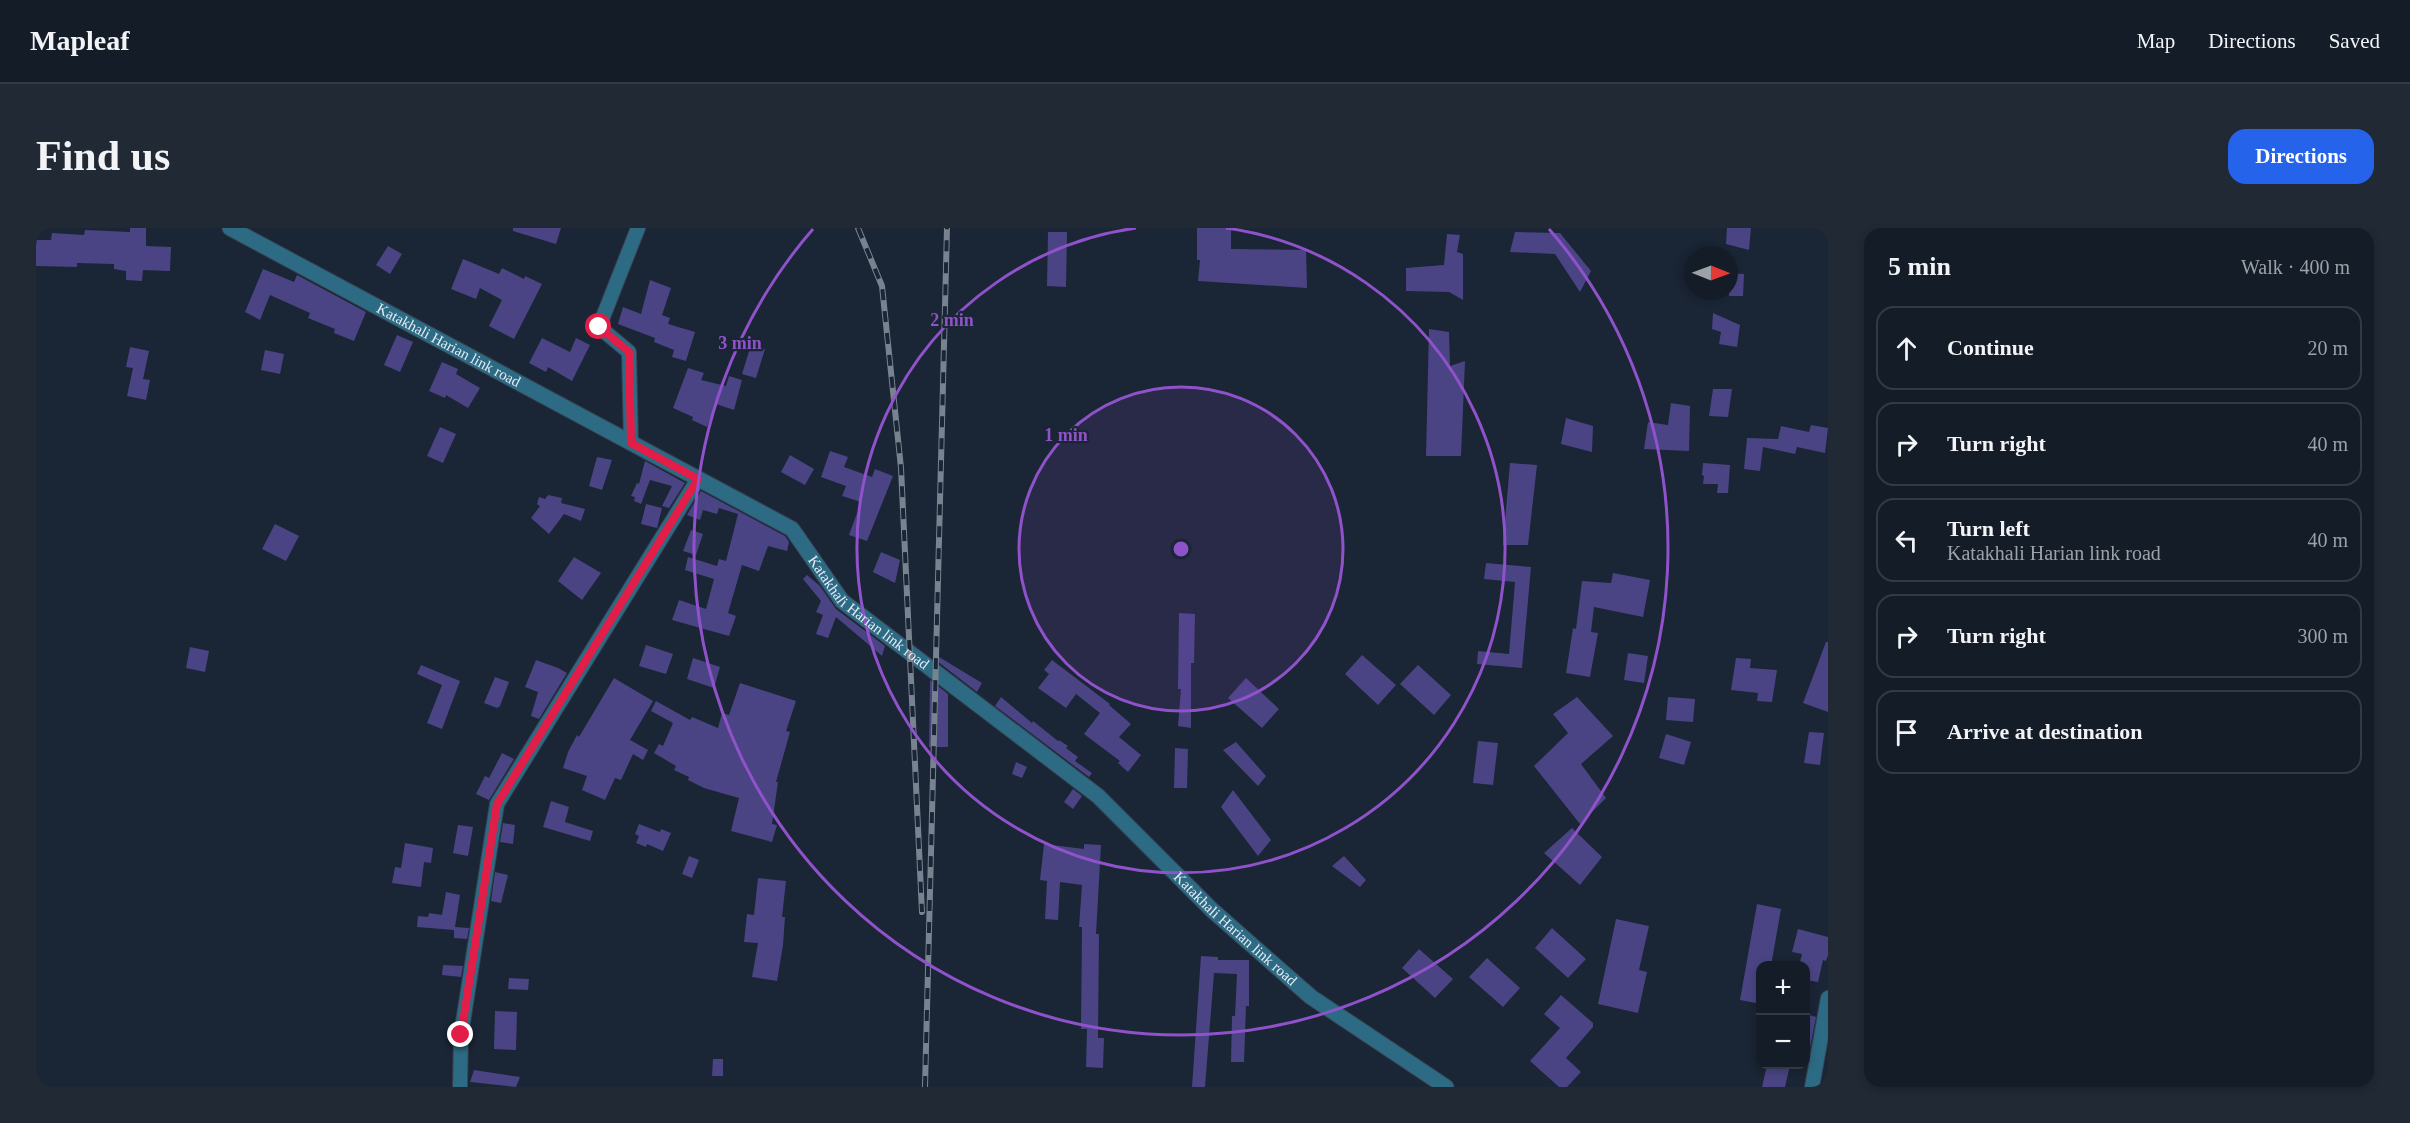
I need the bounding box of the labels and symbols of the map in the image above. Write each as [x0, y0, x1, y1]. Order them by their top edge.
north arrow [1684, 246, 1738, 300]
street label: Katakhali Harian link road [374, 300, 524, 390]
text: 2 min [930, 310, 974, 330]
route start [585, 313, 611, 339]
text: 3 min [718, 333, 762, 353]
text: 1 min [1044, 425, 1088, 445]
centre of rings [1171, 539, 1191, 559]
street label: Katakhali Harian link road [805, 553, 932, 673]
street label: Katakhali Harian link road [1171, 869, 1300, 989]
route end [447, 1021, 473, 1047]

